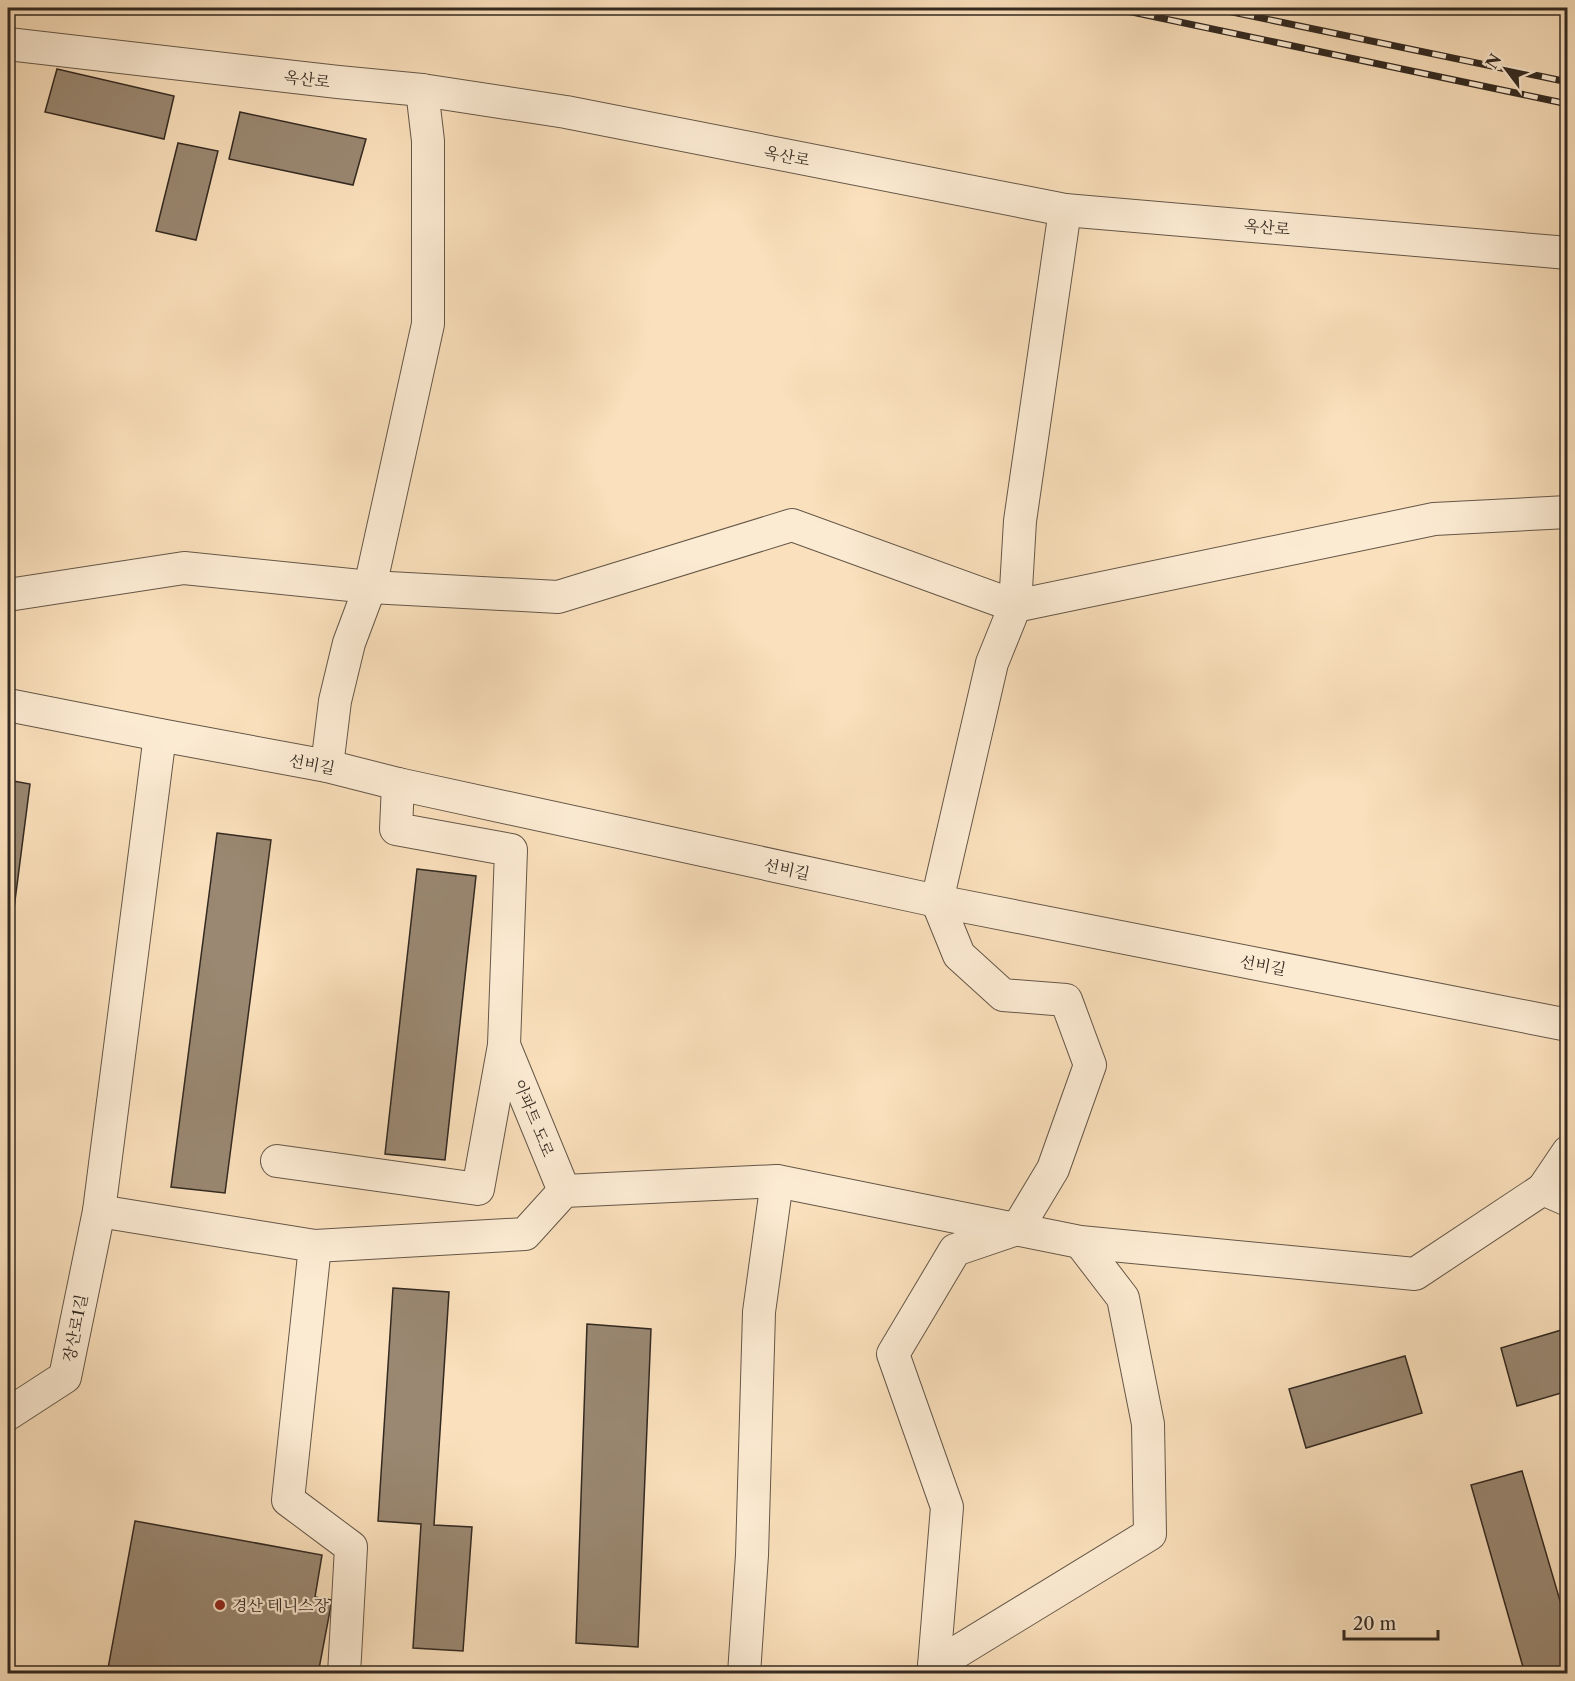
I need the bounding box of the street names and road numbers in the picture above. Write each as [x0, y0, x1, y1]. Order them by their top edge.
street label: 옥산로 [283, 66, 332, 92]
street label: 옥산로 [762, 142, 812, 170]
street label: 옥산로 [1243, 215, 1292, 239]
street label: 선비길 [287, 750, 337, 778]
street label: 선비길 [762, 854, 812, 884]
street label: 선비길 [1238, 951, 1288, 979]
street label: 아파트 도로 [509, 1076, 559, 1160]
street label: 장산로1길 [59, 1292, 91, 1364]

